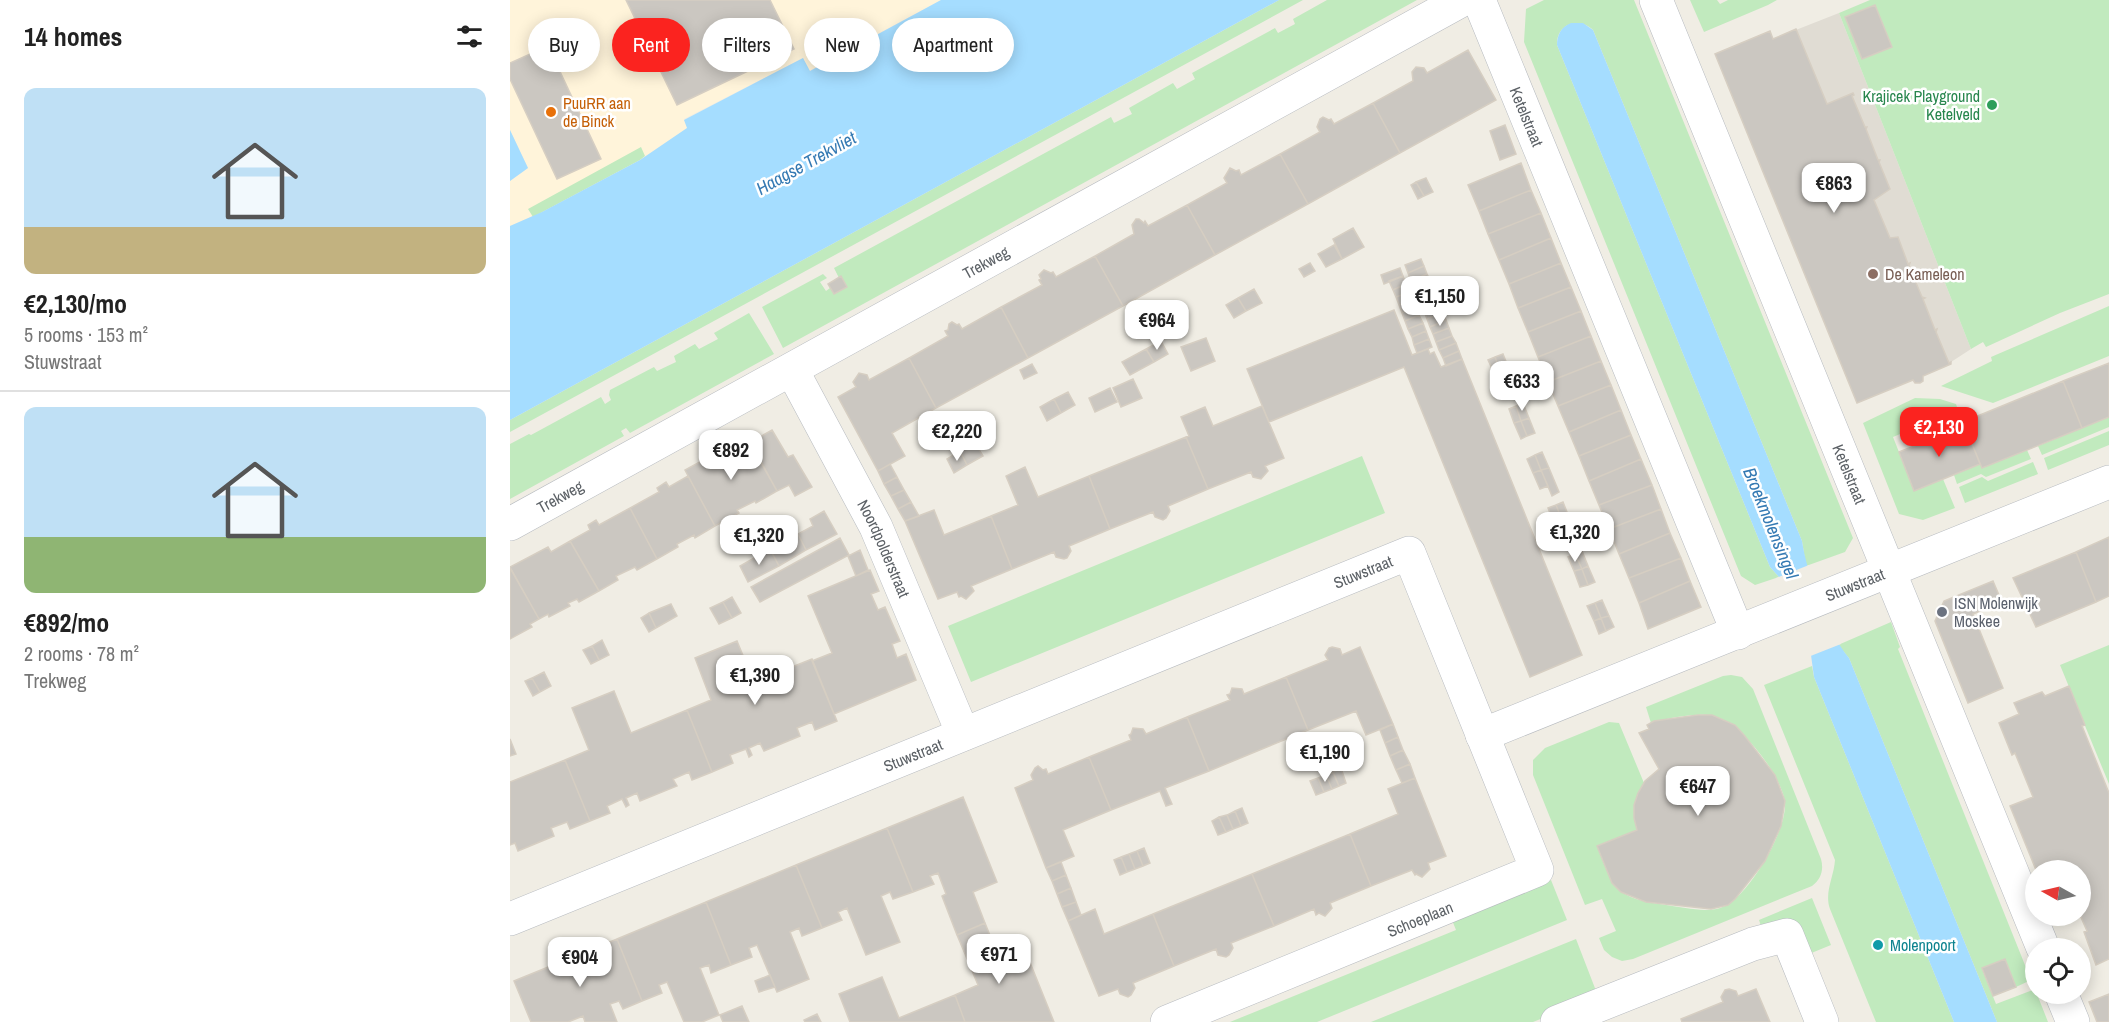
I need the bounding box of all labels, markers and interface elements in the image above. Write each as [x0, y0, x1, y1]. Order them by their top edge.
chip: Buy [528, 18, 600, 72]
chip: Rent [612, 18, 690, 72]
chip: Filters [702, 18, 792, 72]
chip: New [804, 18, 880, 72]
chip: Apartment [892, 18, 1014, 72]
text: 14 homes [24, 19, 122, 54]
icon: filters [453, 20, 486, 53]
street label: Ketelstraat [1505, 83, 1549, 150]
place label: Krajicek Playground Ketelveld [1863, 85, 1980, 125]
place label: PuuRR aan de Binck [563, 92, 631, 132]
marker: Krajicek Playground Ketelveld [1985, 98, 1999, 112]
marker: PuuRR aan de Binck [544, 105, 558, 119]
water label: Haagse Trekvliet [752, 125, 861, 201]
icon: home [201, 127, 309, 235]
pin: €863 [1798, 163, 1870, 214]
text: €863 [1816, 169, 1852, 196]
street label: Trekweg [959, 240, 1013, 284]
place label: De Kameleon [1885, 263, 1965, 285]
marker: De Kameleon [1866, 267, 1880, 281]
pin: €1,150 [1391, 276, 1489, 327]
text: €1,150 [1415, 282, 1465, 309]
text: €2,130/mo [24, 286, 127, 321]
pin: €964 [1121, 300, 1193, 351]
text: €964 [1139, 306, 1175, 333]
text: 5 rooms · 153 m² [24, 321, 148, 348]
text: Stuwstraat [24, 348, 101, 375]
pin: €633 [1486, 361, 1558, 412]
text: €633 [1504, 367, 1540, 394]
pin: €2,130 [1890, 407, 1988, 458]
pin: €2,220 [908, 411, 1006, 462]
text: €2,130 [1914, 413, 1964, 440]
text: €2,220 [932, 417, 982, 444]
pin: €892 [695, 430, 767, 481]
text: €892 [713, 436, 749, 463]
street label: Ketelstraat [1827, 441, 1872, 508]
icon: home [201, 446, 309, 554]
water label: Broekmolensingel [1737, 464, 1805, 583]
street label: Trekweg [533, 475, 588, 518]
street label: Noordpolderstraat [852, 496, 916, 601]
pin: €1,320 [1526, 512, 1624, 563]
pin: €1,320 [710, 515, 808, 566]
text: €1,320 [1550, 518, 1600, 545]
text: €1,320 [734, 521, 784, 548]
street label: Stuwstraat [1330, 550, 1396, 594]
street label: Stuwstraat [1822, 563, 1888, 606]
place label: ISN Molenwijk Moskee [1954, 592, 2038, 632]
text: €892/mo [24, 605, 109, 640]
marker: ISN Molenwijk Moskee [1935, 605, 1949, 619]
text: 2 rooms · 78 m² [24, 640, 139, 667]
pin: €1,390 [706, 655, 804, 706]
text: €1,390 [730, 661, 780, 688]
text: Trekweg [24, 667, 86, 694]
pin: €1,190 [1276, 732, 1374, 783]
street label: Stuwstraat [880, 733, 946, 777]
text: €1,190 [1300, 738, 1350, 765]
pin: €647 [1662, 766, 1734, 817]
text: €647 [1680, 772, 1716, 799]
north arrow [2025, 860, 2091, 926]
map controls [2025, 860, 2091, 1004]
street label: Schoeplaan [1384, 896, 1456, 942]
pin: €971 [963, 934, 1035, 985]
place label: Molenpoort [1890, 934, 1956, 956]
pin: €904 [544, 937, 616, 988]
marker: Molenpoort [1871, 938, 1885, 952]
button: locate [2025, 938, 2091, 1004]
text: €971 [981, 940, 1017, 967]
text: €904 [562, 943, 598, 970]

